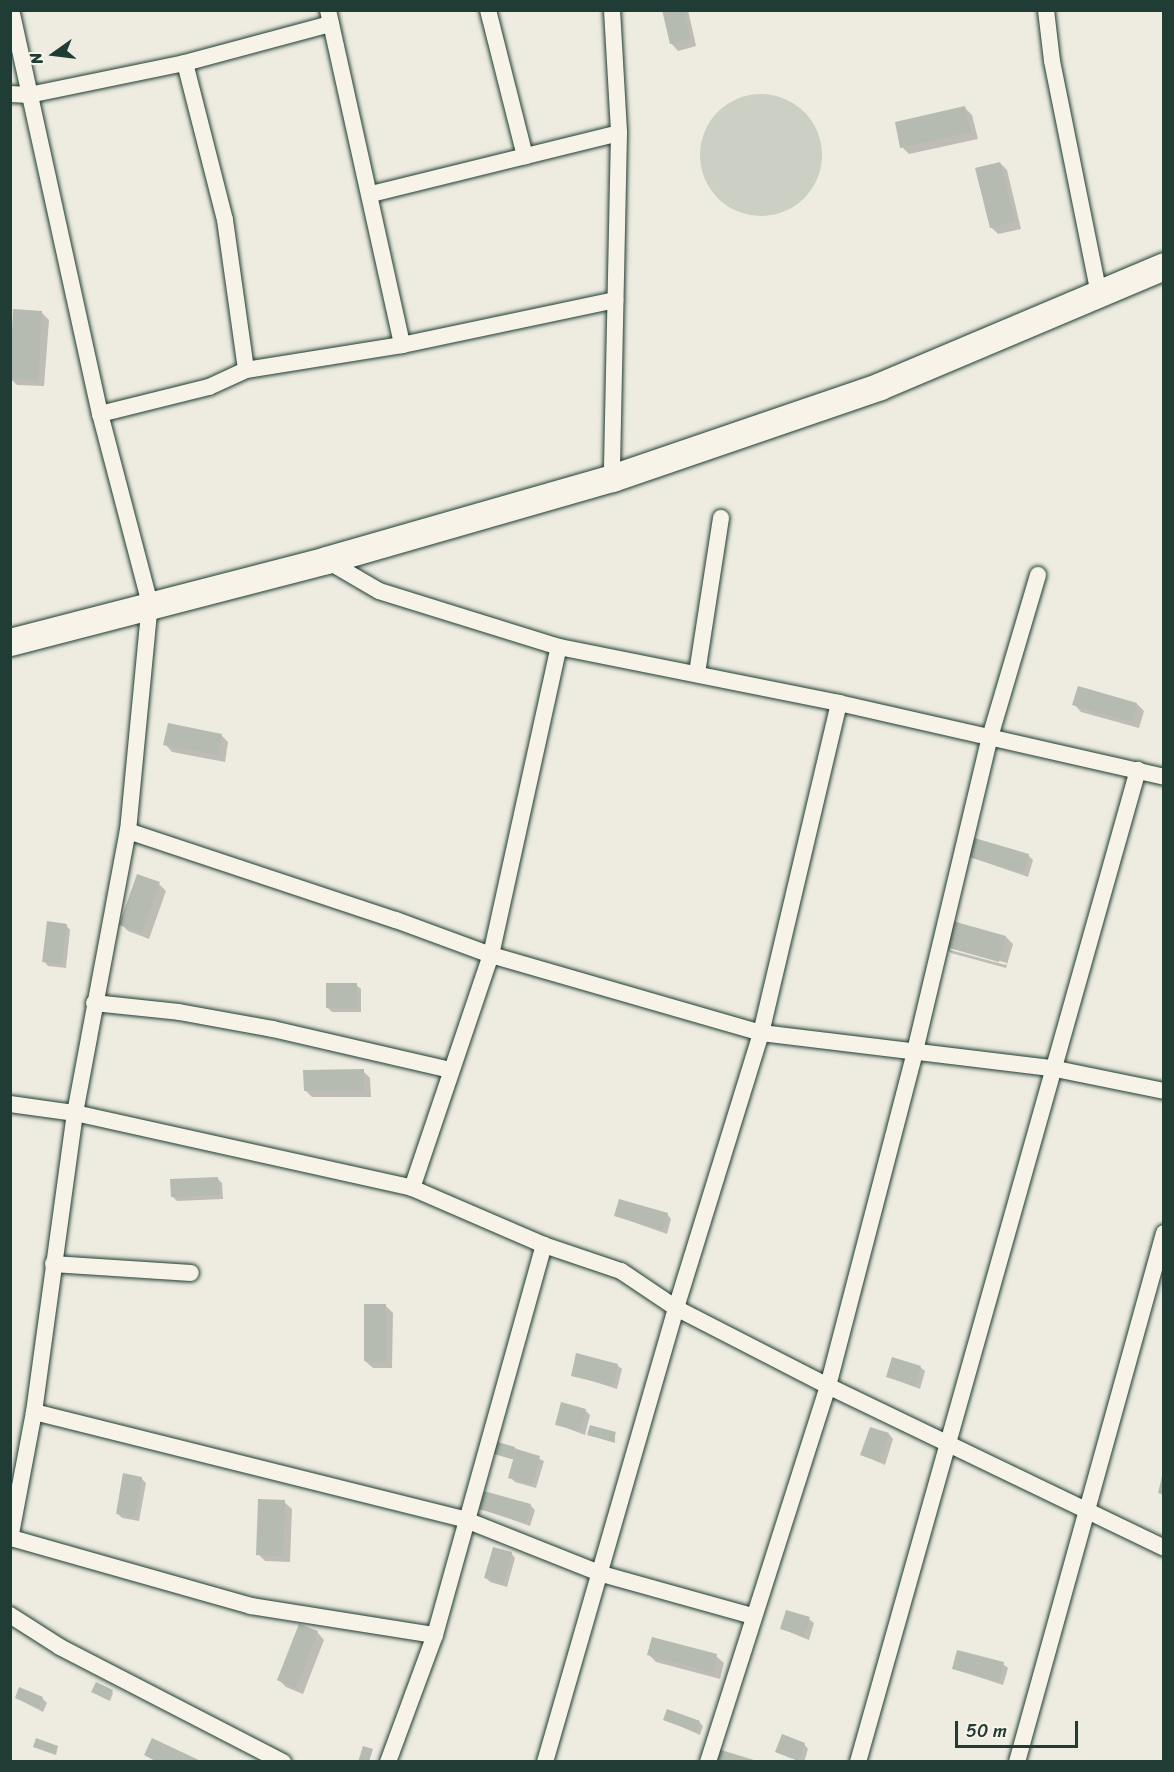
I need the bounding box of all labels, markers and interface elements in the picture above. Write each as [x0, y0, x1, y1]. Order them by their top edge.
north arrow [24, 24, 84, 84]
text: N [21, 50, 51, 67]
scale bar [958, 1709, 1081, 1747]
text: 50 m [966, 1715, 1007, 1747]

